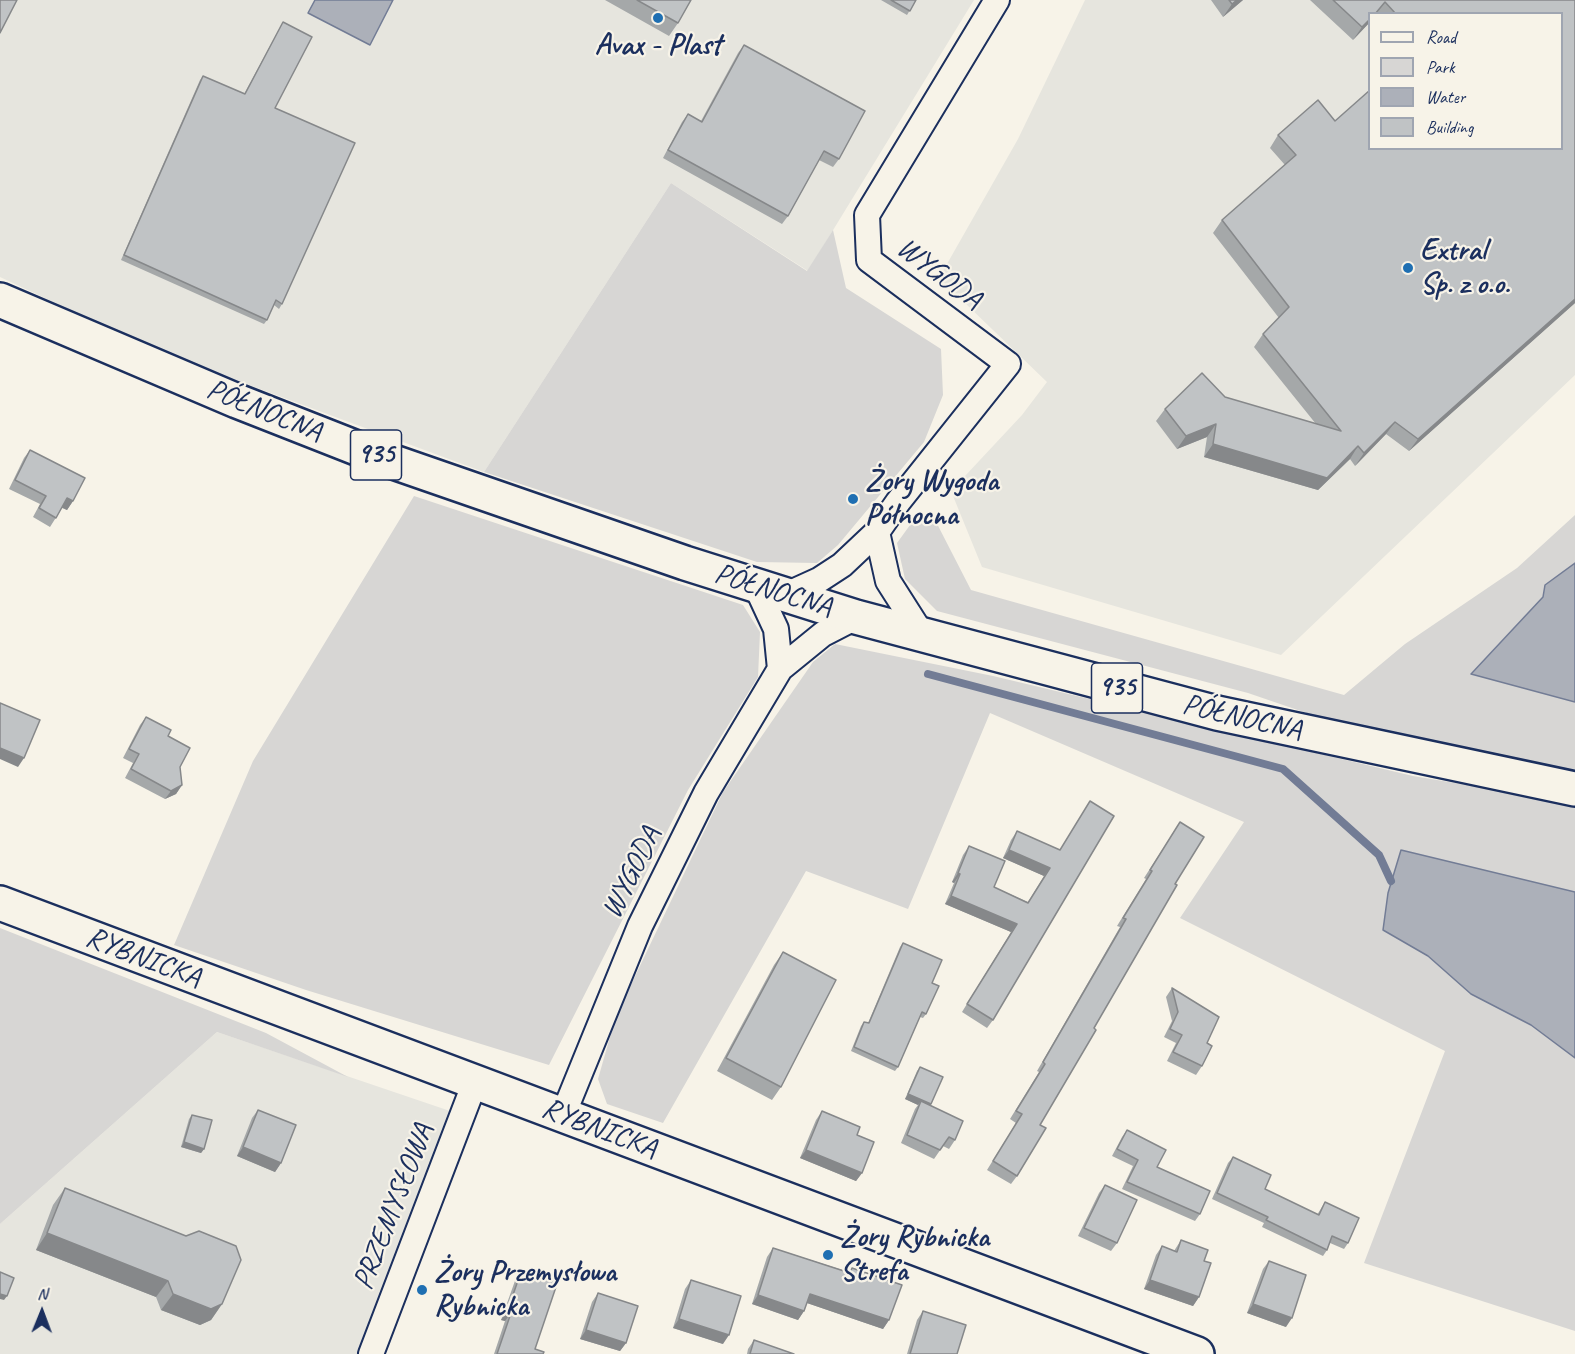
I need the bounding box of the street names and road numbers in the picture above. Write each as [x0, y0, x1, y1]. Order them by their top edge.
street label: WYGODA [889, 230, 989, 318]
street label: PÓŁNOCNA [201, 372, 327, 450]
road number: 935 [350, 430, 401, 480]
street label: PÓŁNOCNA [710, 556, 836, 626]
road number: 935 [1092, 663, 1142, 713]
street label: PÓŁNOCNA [1179, 687, 1305, 749]
street label: WYGODA [594, 821, 670, 925]
street label: RYBNICKA [81, 920, 205, 996]
street label: RYBNICKA [537, 1091, 661, 1167]
street label: PRZEMYSŁOWA [346, 1119, 442, 1295]

